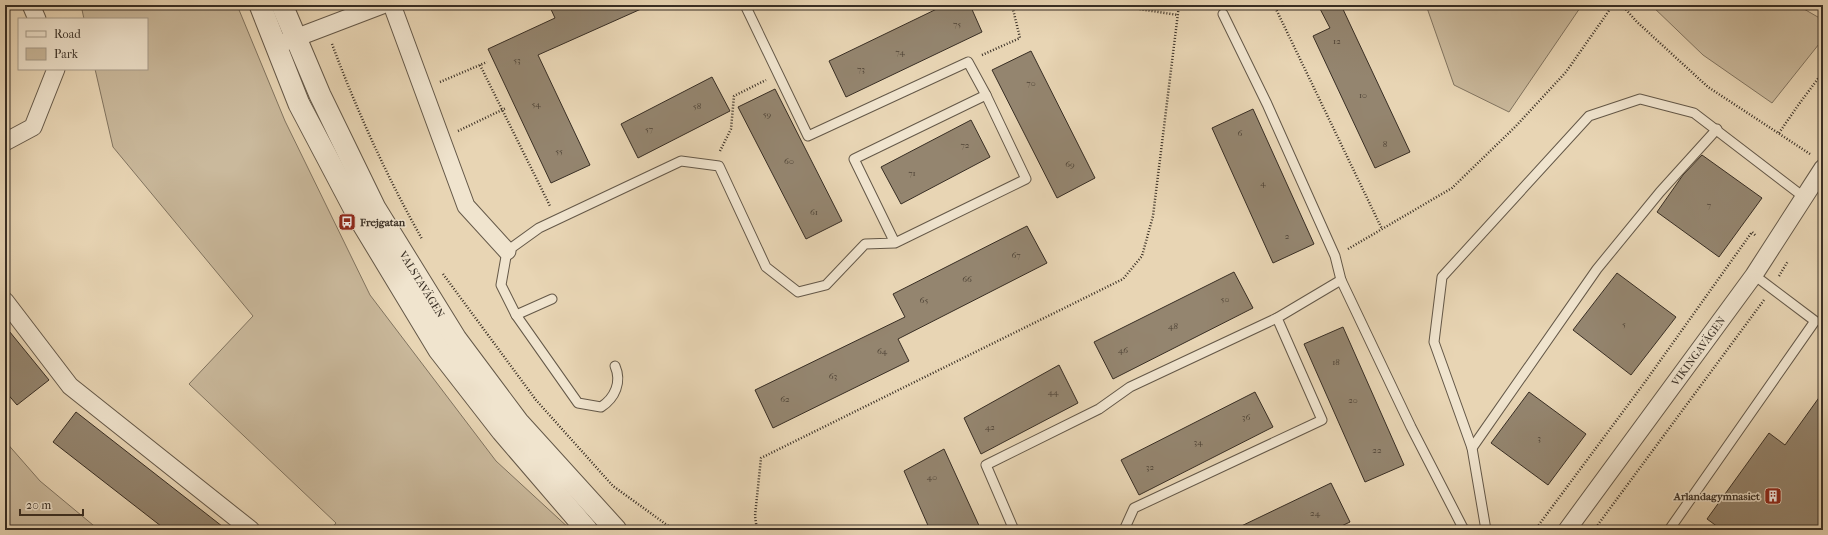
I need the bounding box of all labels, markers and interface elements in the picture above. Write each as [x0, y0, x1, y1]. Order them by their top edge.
legend [18, 18, 148, 70]
house number: 75 [953, 19, 961, 29]
text: Road [54, 27, 81, 41]
house number: 12 [1333, 36, 1341, 46]
text: Park [54, 47, 79, 61]
house number: 74 [895, 47, 905, 57]
house number: 53 [513, 55, 521, 65]
house number: 73 [857, 64, 865, 74]
house number: 70 [1026, 78, 1036, 88]
house number: 10 [1359, 90, 1367, 100]
house number: 54 [531, 99, 541, 109]
house number: 58 [693, 101, 702, 111]
house number: 59 [763, 109, 772, 119]
house number: 57 [645, 124, 654, 134]
house number: 6 [1238, 128, 1243, 138]
house number: 8 [1383, 139, 1388, 149]
house number: 72 [961, 140, 970, 150]
house number: 55 [555, 146, 563, 156]
house number: 60 [784, 156, 794, 166]
house number: 69 [1065, 159, 1075, 169]
house number: 71 [908, 168, 916, 178]
house number: 4 [1260, 178, 1266, 188]
house number: 7 [1707, 200, 1712, 210]
house number: 61 [810, 207, 818, 217]
bus stop icon: Frejgatan [337, 212, 357, 232]
place label: Frejgatan [359, 216, 406, 229]
house number: 2 [1285, 231, 1290, 241]
street label: VALSTAVÄGEN [396, 248, 448, 321]
house number: 67 [1011, 250, 1021, 260]
house number: 66 [962, 274, 972, 284]
house number: 50 [1221, 294, 1229, 304]
house number: 65 [920, 295, 928, 305]
street label: VIKINGAVÄGEN [1668, 314, 1729, 389]
house number: 5 [1622, 319, 1626, 329]
house number: 48 [1168, 321, 1178, 331]
house number: 46 [1118, 345, 1128, 355]
house number: 64 [877, 346, 888, 356]
house number: 18 [1332, 357, 1340, 367]
house number: 63 [829, 371, 838, 381]
house number: 44 [1048, 387, 1059, 397]
house number: 62 [780, 394, 790, 404]
house number: 20 [1348, 395, 1358, 405]
house number: 36 [1242, 412, 1250, 422]
house number: 42 [985, 422, 995, 432]
house number: 3 [1537, 433, 1541, 443]
house number: 34 [1193, 437, 1203, 447]
house number: 22 [1372, 445, 1382, 455]
house number: 32 [1146, 462, 1155, 472]
house number: 40 [927, 472, 937, 482]
building icon: Arlandagymnasiet [1763, 486, 1783, 506]
place label: Arlandagymnasiet [1673, 490, 1761, 503]
scale bar [20, 491, 83, 517]
text: 20 m [26, 498, 51, 512]
house number: 24 [1310, 508, 1321, 518]

